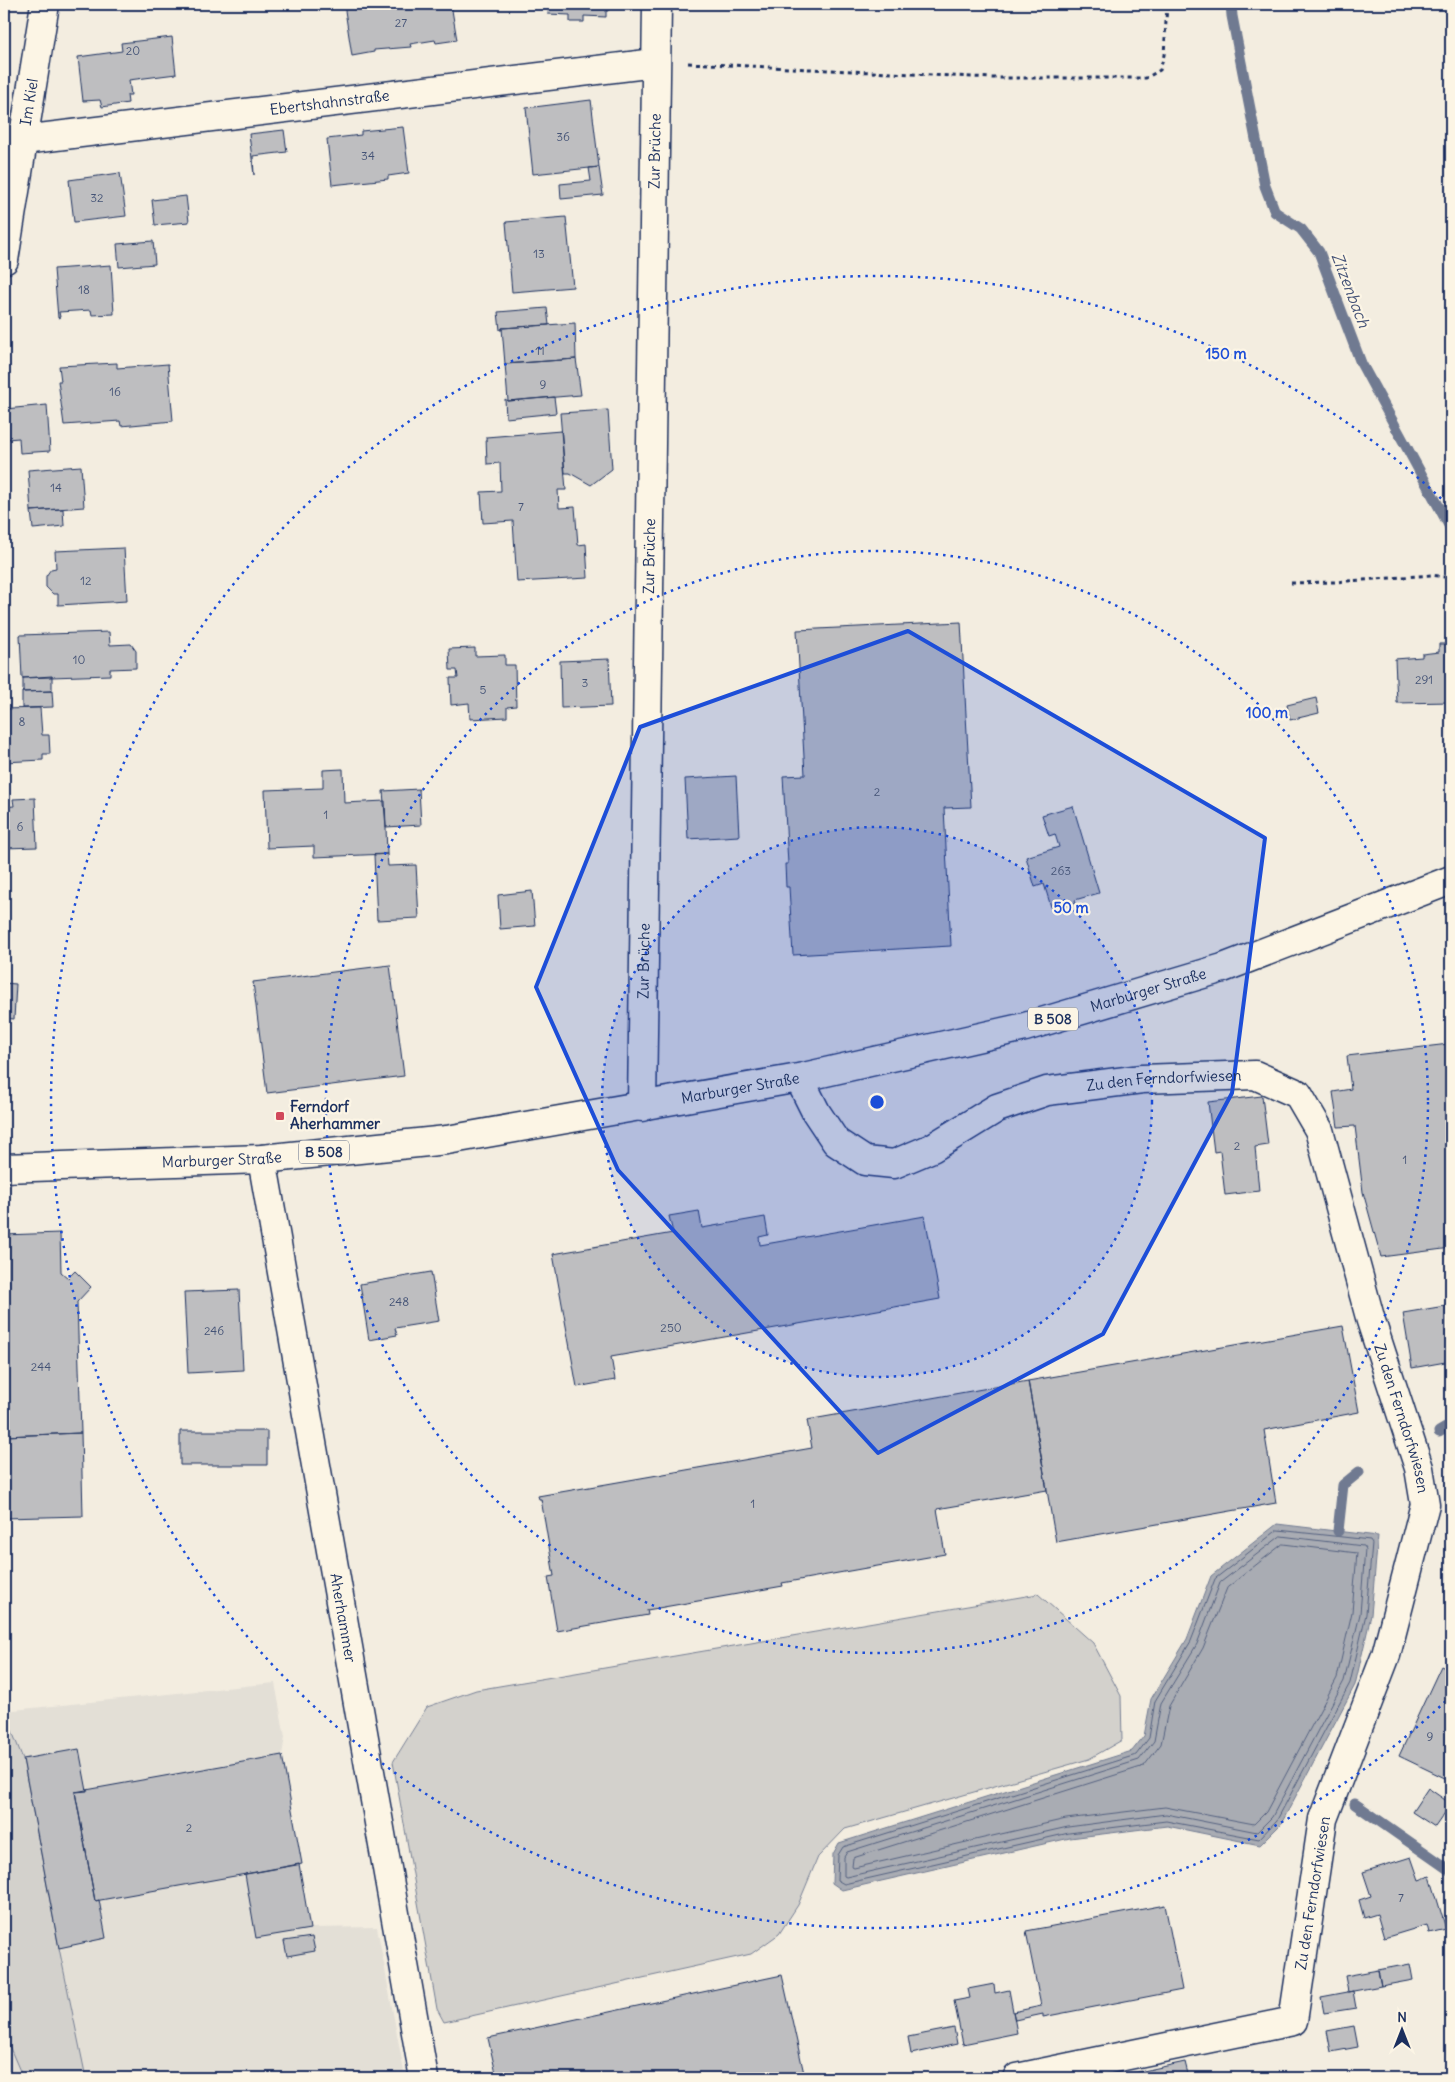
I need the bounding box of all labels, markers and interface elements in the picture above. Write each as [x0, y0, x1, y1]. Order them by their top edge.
house number: 27 [395, 15, 407, 30]
house number: 20 [126, 43, 140, 58]
street label: Im Kiel [16, 77, 42, 127]
street label: Ebertshahnstraße [269, 85, 391, 119]
street label: Zur Brüche [644, 113, 665, 189]
house number: 36 [556, 129, 570, 144]
house number: 34 [361, 148, 375, 163]
house number: 32 [90, 190, 104, 205]
house number: 13 [533, 246, 545, 261]
water label: Zitzenbach [1328, 250, 1375, 331]
house number: 18 [78, 282, 90, 297]
house number: 11 [535, 343, 545, 358]
text: 150 m [1205, 344, 1247, 363]
house number: 9 [540, 377, 547, 392]
house number: 16 [109, 384, 121, 399]
house number: 14 [50, 480, 62, 495]
house number: 7 [518, 499, 524, 514]
street label: Zur Brüche [639, 518, 659, 594]
house number: 12 [80, 573, 92, 588]
house number: 10 [73, 652, 85, 667]
house number: 291 [1415, 672, 1433, 687]
house number: 3 [582, 675, 589, 690]
house number: 5 [480, 682, 487, 697]
text: 100 m [1246, 703, 1288, 722]
house number: 8 [19, 714, 26, 729]
house number: 2 [874, 784, 881, 799]
house number: 1 [324, 807, 328, 822]
house number: 6 [17, 819, 24, 834]
house number: 263 [1051, 863, 1071, 878]
text: 50 m [1053, 898, 1089, 917]
street label: Zur Brüche [633, 923, 653, 999]
street label: Marburger Straße [1088, 964, 1208, 1016]
road number: B 508 [1028, 1008, 1078, 1030]
street label: Zu den Ferndorfwiesen [1085, 1065, 1242, 1095]
street label: Marburger Straße [680, 1068, 801, 1108]
centre of rings [868, 1093, 886, 1111]
place label: Ferndorf Aherhammer [290, 1097, 381, 1133]
marker: Ferndorf Aherhammer [274, 1110, 286, 1122]
house number: 2 [1234, 1138, 1241, 1153]
road number: B 508 [299, 1140, 349, 1164]
street label: Marburger Straße [162, 1147, 283, 1171]
house number: 1 [1403, 1152, 1407, 1167]
house number: 248 [389, 1294, 409, 1309]
house number: 250 [660, 1320, 682, 1335]
house number: 246 [204, 1323, 224, 1338]
street label: Zu den Ferndorfwiesen [1370, 1341, 1433, 1495]
house number: 244 [31, 1359, 51, 1374]
house number: 1 [751, 1496, 755, 1511]
street label: Aherhammer [326, 1572, 361, 1664]
house number: 9 [1427, 1729, 1434, 1744]
street label: Zu den Ferndorfwiesen [1291, 1814, 1334, 1971]
house number: 2 [186, 1820, 193, 1835]
house number: 7 [1398, 1890, 1404, 1905]
north arrow [1378, 2004, 1428, 2054]
text: N [1397, 2008, 1407, 2026]

